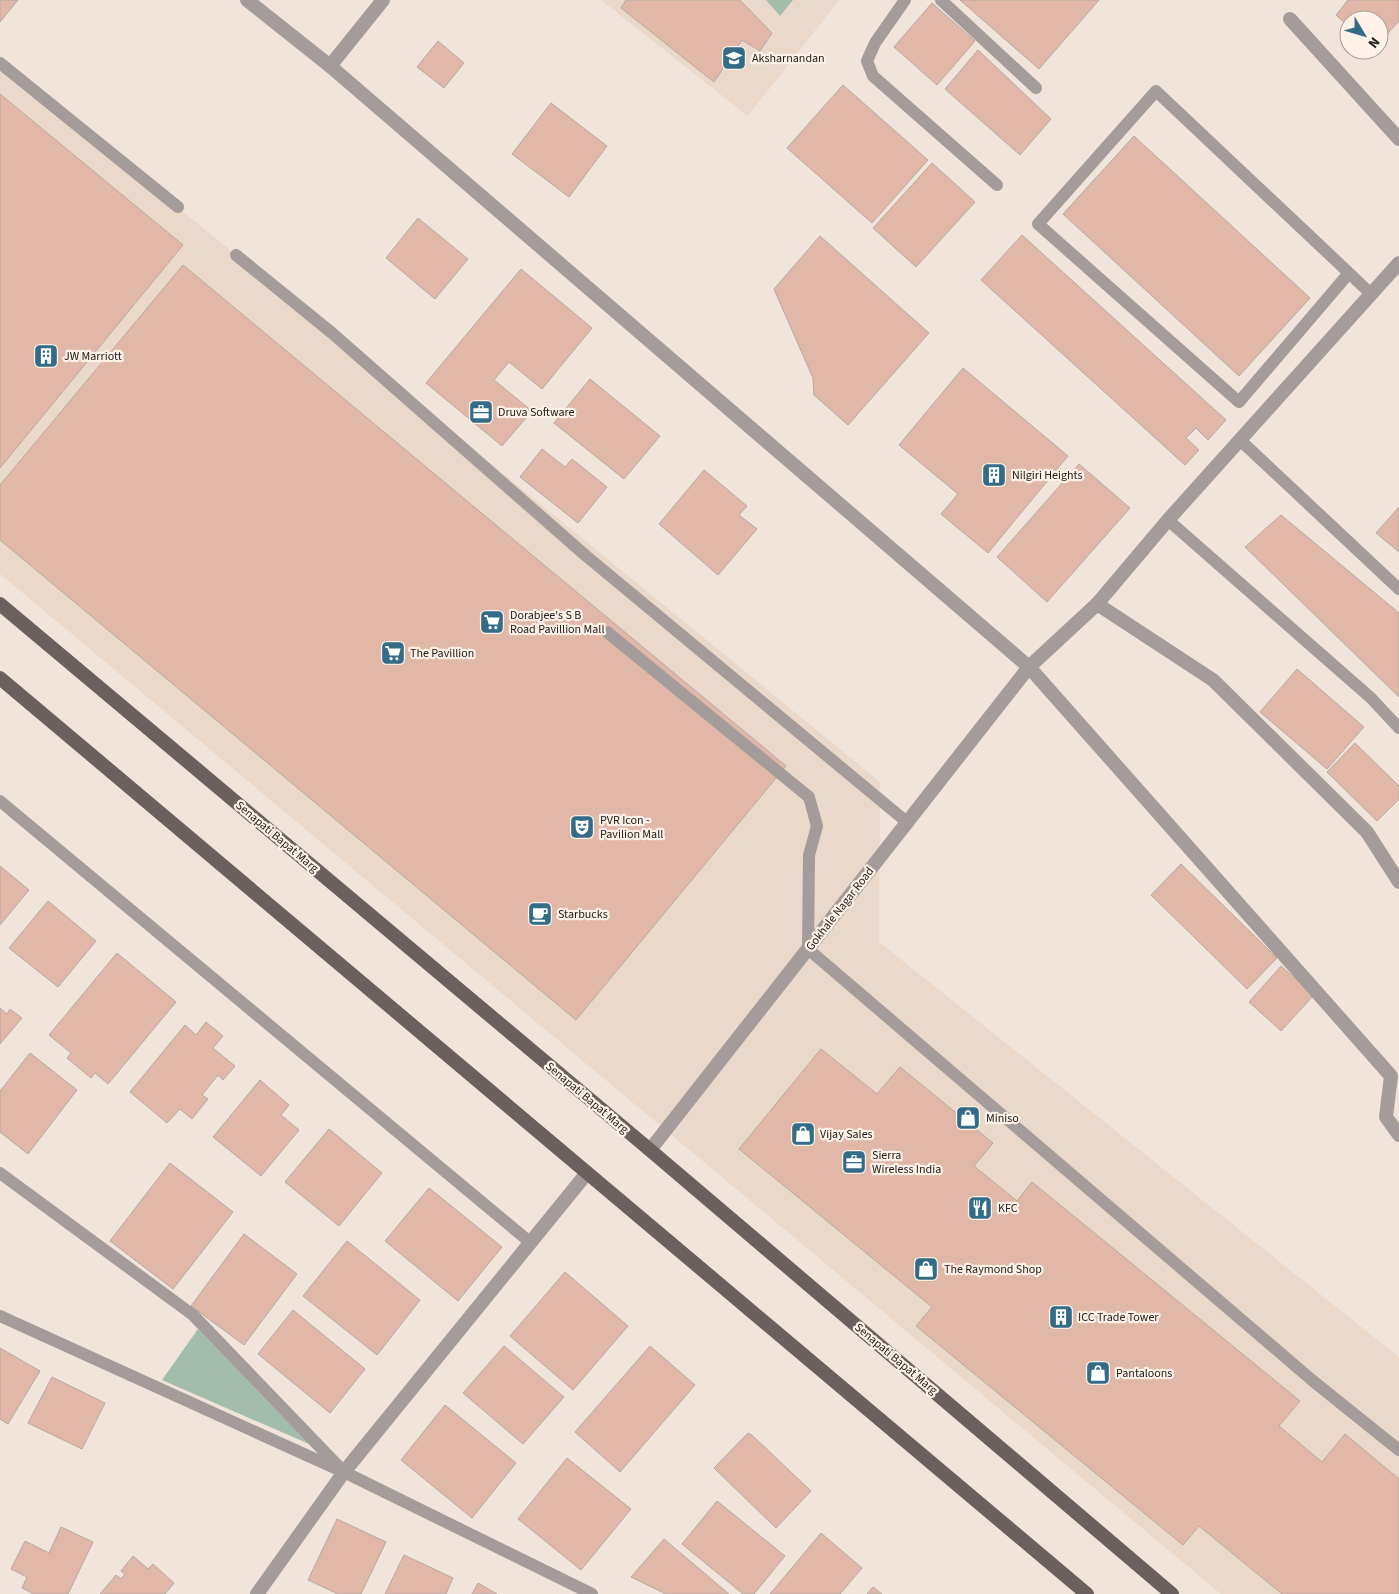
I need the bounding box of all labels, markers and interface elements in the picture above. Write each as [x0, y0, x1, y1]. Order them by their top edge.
north arrow [1339, 10, 1389, 60]
text: N [1363, 33, 1384, 52]
school or university icon: Aksharnandan [721, 45, 747, 71]
place label: Aksharnandan [752, 50, 825, 67]
building icon: JW Marriott [33, 343, 59, 369]
place label: JW Marriott [64, 348, 122, 365]
office icon: Druva Software [468, 399, 494, 425]
place label: Druva Software [498, 404, 574, 421]
building icon: Nilgiri Heights [981, 462, 1007, 488]
place label: Nilgiri Heights [1012, 467, 1083, 484]
place label: Dorabjee's S B Road Pavillion Mall [510, 607, 604, 638]
supermarket icon: Dorabjee's S B Road Pavillion Mall [479, 609, 505, 635]
supermarket icon: The Pavillion [380, 640, 406, 666]
place label: The Pavillion [410, 645, 474, 662]
street label: Senapati Bapat Marg [232, 797, 322, 877]
place label: PVR Icon - Pavilion Mall [600, 812, 663, 843]
theatre icon: PVR Icon - Pavilion Mall [569, 814, 595, 840]
street label: Gokhale Nagar Road [802, 864, 878, 954]
cafe icon: Starbucks [527, 901, 553, 927]
place label: Starbucks [558, 906, 608, 923]
street label: Senapati Bapat Marg [542, 1058, 632, 1138]
shop icon: Miniso [955, 1105, 981, 1131]
place label: Miniso [986, 1110, 1019, 1127]
shop icon: Vijay Sales [790, 1121, 816, 1147]
place label: Vijay Sales [820, 1126, 873, 1143]
place label: Sierra Wireless India [872, 1147, 941, 1178]
office icon: Sierra Wireless India [841, 1149, 867, 1175]
restaurant icon: KFC [967, 1195, 993, 1221]
place label: KFC [998, 1200, 1018, 1217]
shop icon: The Raymond Shop [913, 1256, 939, 1282]
place label: The Raymond Shop [944, 1261, 1042, 1278]
building icon: ICC Trade Tower [1048, 1304, 1074, 1330]
place label: ICC Trade Tower [1078, 1309, 1159, 1326]
street label: Senapati Bapat Marg [851, 1319, 941, 1399]
shop icon: Pantaloons [1085, 1360, 1111, 1386]
place label: Pantaloons [1116, 1365, 1172, 1382]

